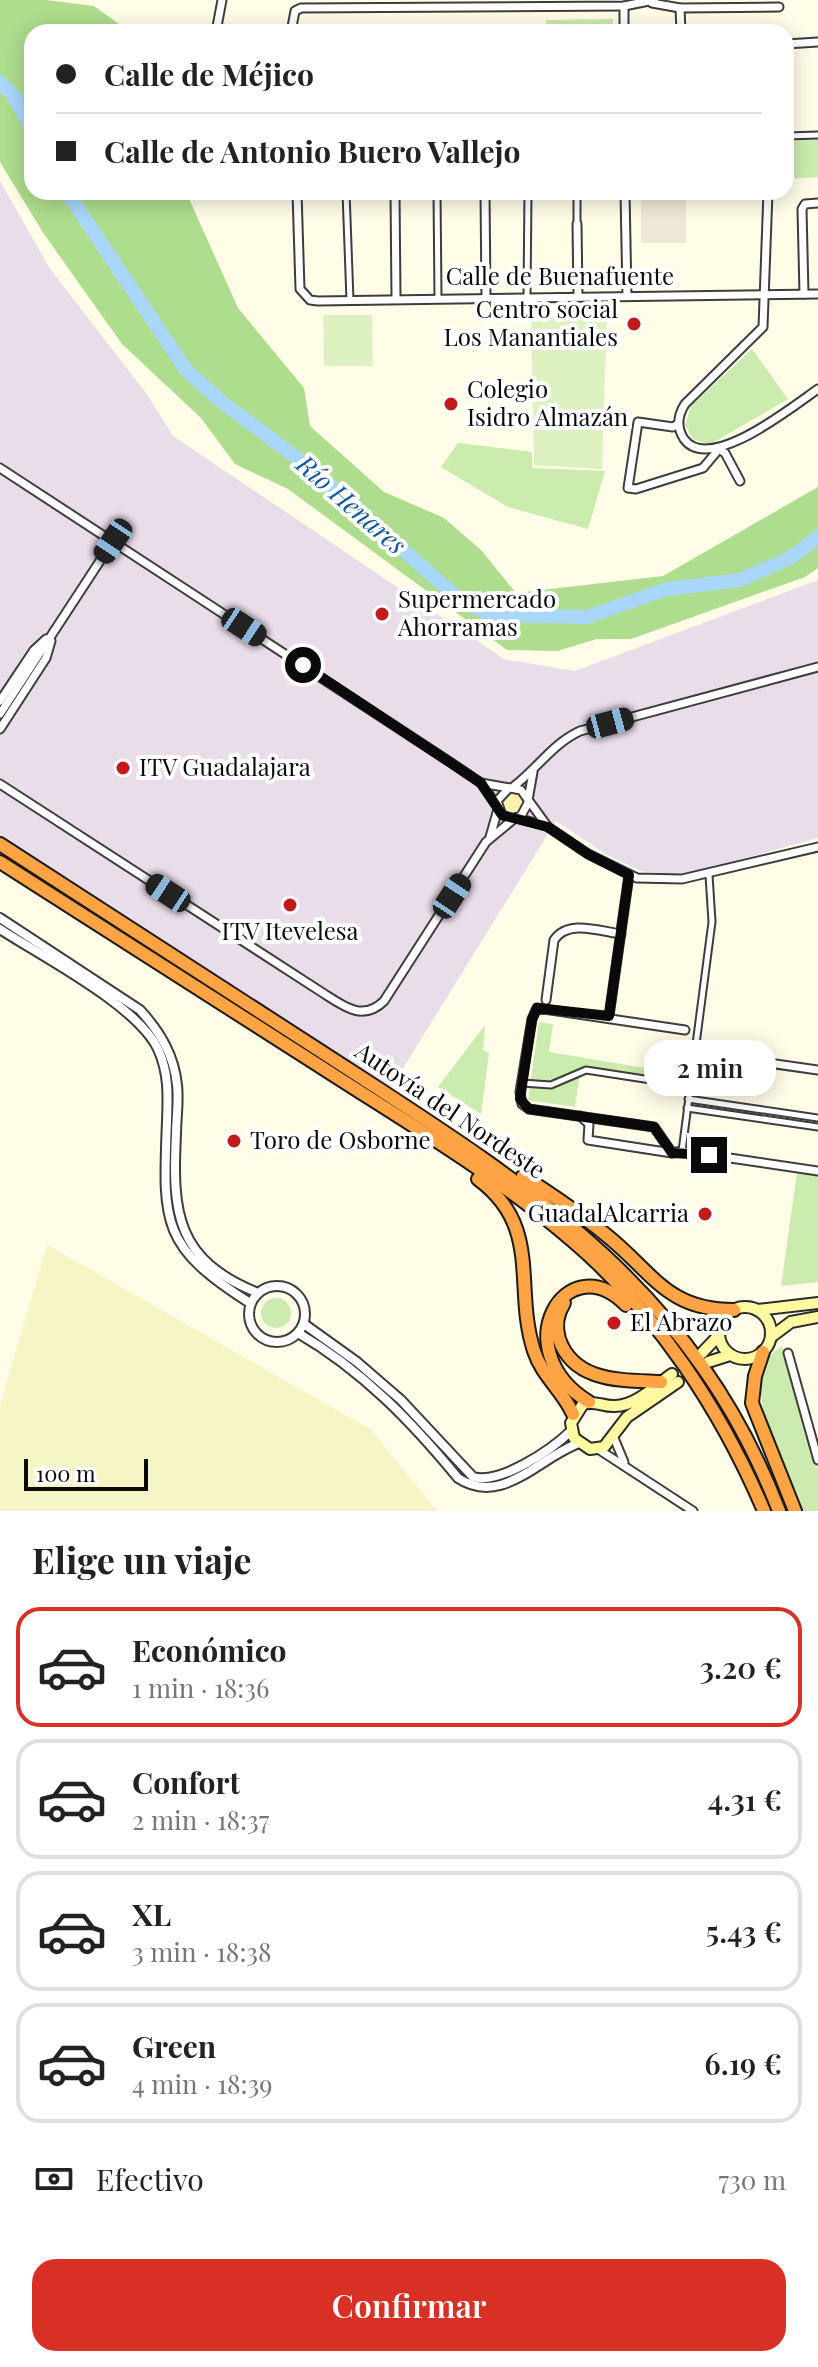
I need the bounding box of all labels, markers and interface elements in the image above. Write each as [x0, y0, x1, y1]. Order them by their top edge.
text: Calle de Méjico [104, 54, 314, 94]
text: Calle de Antonio Buero Vallejo [104, 131, 520, 171]
street label: Calle de Buenafuente [446, 259, 674, 291]
place label: Centro social Los Manantiales [444, 292, 618, 352]
marker: Centro social Los Manantiales [625, 315, 643, 333]
place label: Colegio Isidro Almazán [467, 372, 628, 432]
marker: Colegio Isidro Almazán [442, 395, 460, 413]
water label: Río Henares [289, 446, 414, 561]
car [90, 514, 136, 568]
place label: Supermercado Ahorramas [397, 582, 556, 642]
car [217, 604, 271, 650]
marker: Supermercado Ahorramas [373, 605, 391, 623]
route start [285, 647, 321, 683]
car [584, 705, 636, 741]
place label: ITV Guadalajara [139, 750, 311, 782]
marker: ITV Guadalajara [114, 759, 132, 777]
car [429, 869, 475, 923]
car [141, 870, 195, 916]
marker: ITV Itevelesa [281, 896, 299, 914]
place label: ITV Itevelesa [222, 914, 359, 946]
street label: Autovía del Nordeste [349, 1033, 552, 1185]
callout: 2 min [643, 1039, 775, 1095]
text: 2 min [677, 1050, 743, 1085]
place label: Toro de Osborne [250, 1123, 431, 1155]
marker: Toro de Osborne [225, 1132, 243, 1150]
route end [691, 1137, 727, 1173]
place label: GuadalAlcarria [528, 1196, 689, 1228]
marker: GuadalAlcarria [696, 1205, 714, 1223]
place label: El Abrazo [630, 1305, 732, 1337]
marker: El Abrazo [605, 1314, 623, 1332]
scale bar [24, 1455, 148, 1491]
text: 100 m [36, 1458, 96, 1488]
text: Elige un viaje [32, 1535, 252, 1583]
text: Económico [132, 1630, 287, 1670]
icon: car [36, 1631, 108, 1703]
text: 3.20 € [700, 1647, 782, 1687]
text: 1 min · 18:36 [132, 1670, 269, 1705]
text: Confort [132, 1762, 240, 1802]
icon: car [36, 1763, 108, 1835]
text: 4.31 € [708, 1779, 782, 1819]
text: 2 min · 18:37 [132, 1802, 269, 1837]
text: XL [132, 1894, 171, 1934]
icon: car [36, 1895, 108, 1967]
text: 5.43 € [706, 1911, 782, 1951]
text: 3 min · 18:38 [132, 1934, 272, 1969]
text: Green [132, 2026, 216, 2066]
icon: car [36, 2027, 108, 2099]
text: 6.19 € [704, 2043, 782, 2083]
text: 4 min · 18:39 [132, 2066, 272, 2101]
icon: cash [32, 2157, 76, 2201]
text: Efectivo [96, 2159, 204, 2199]
text: 730 m [719, 2162, 786, 2197]
button: Confirmar [32, 2259, 786, 2351]

